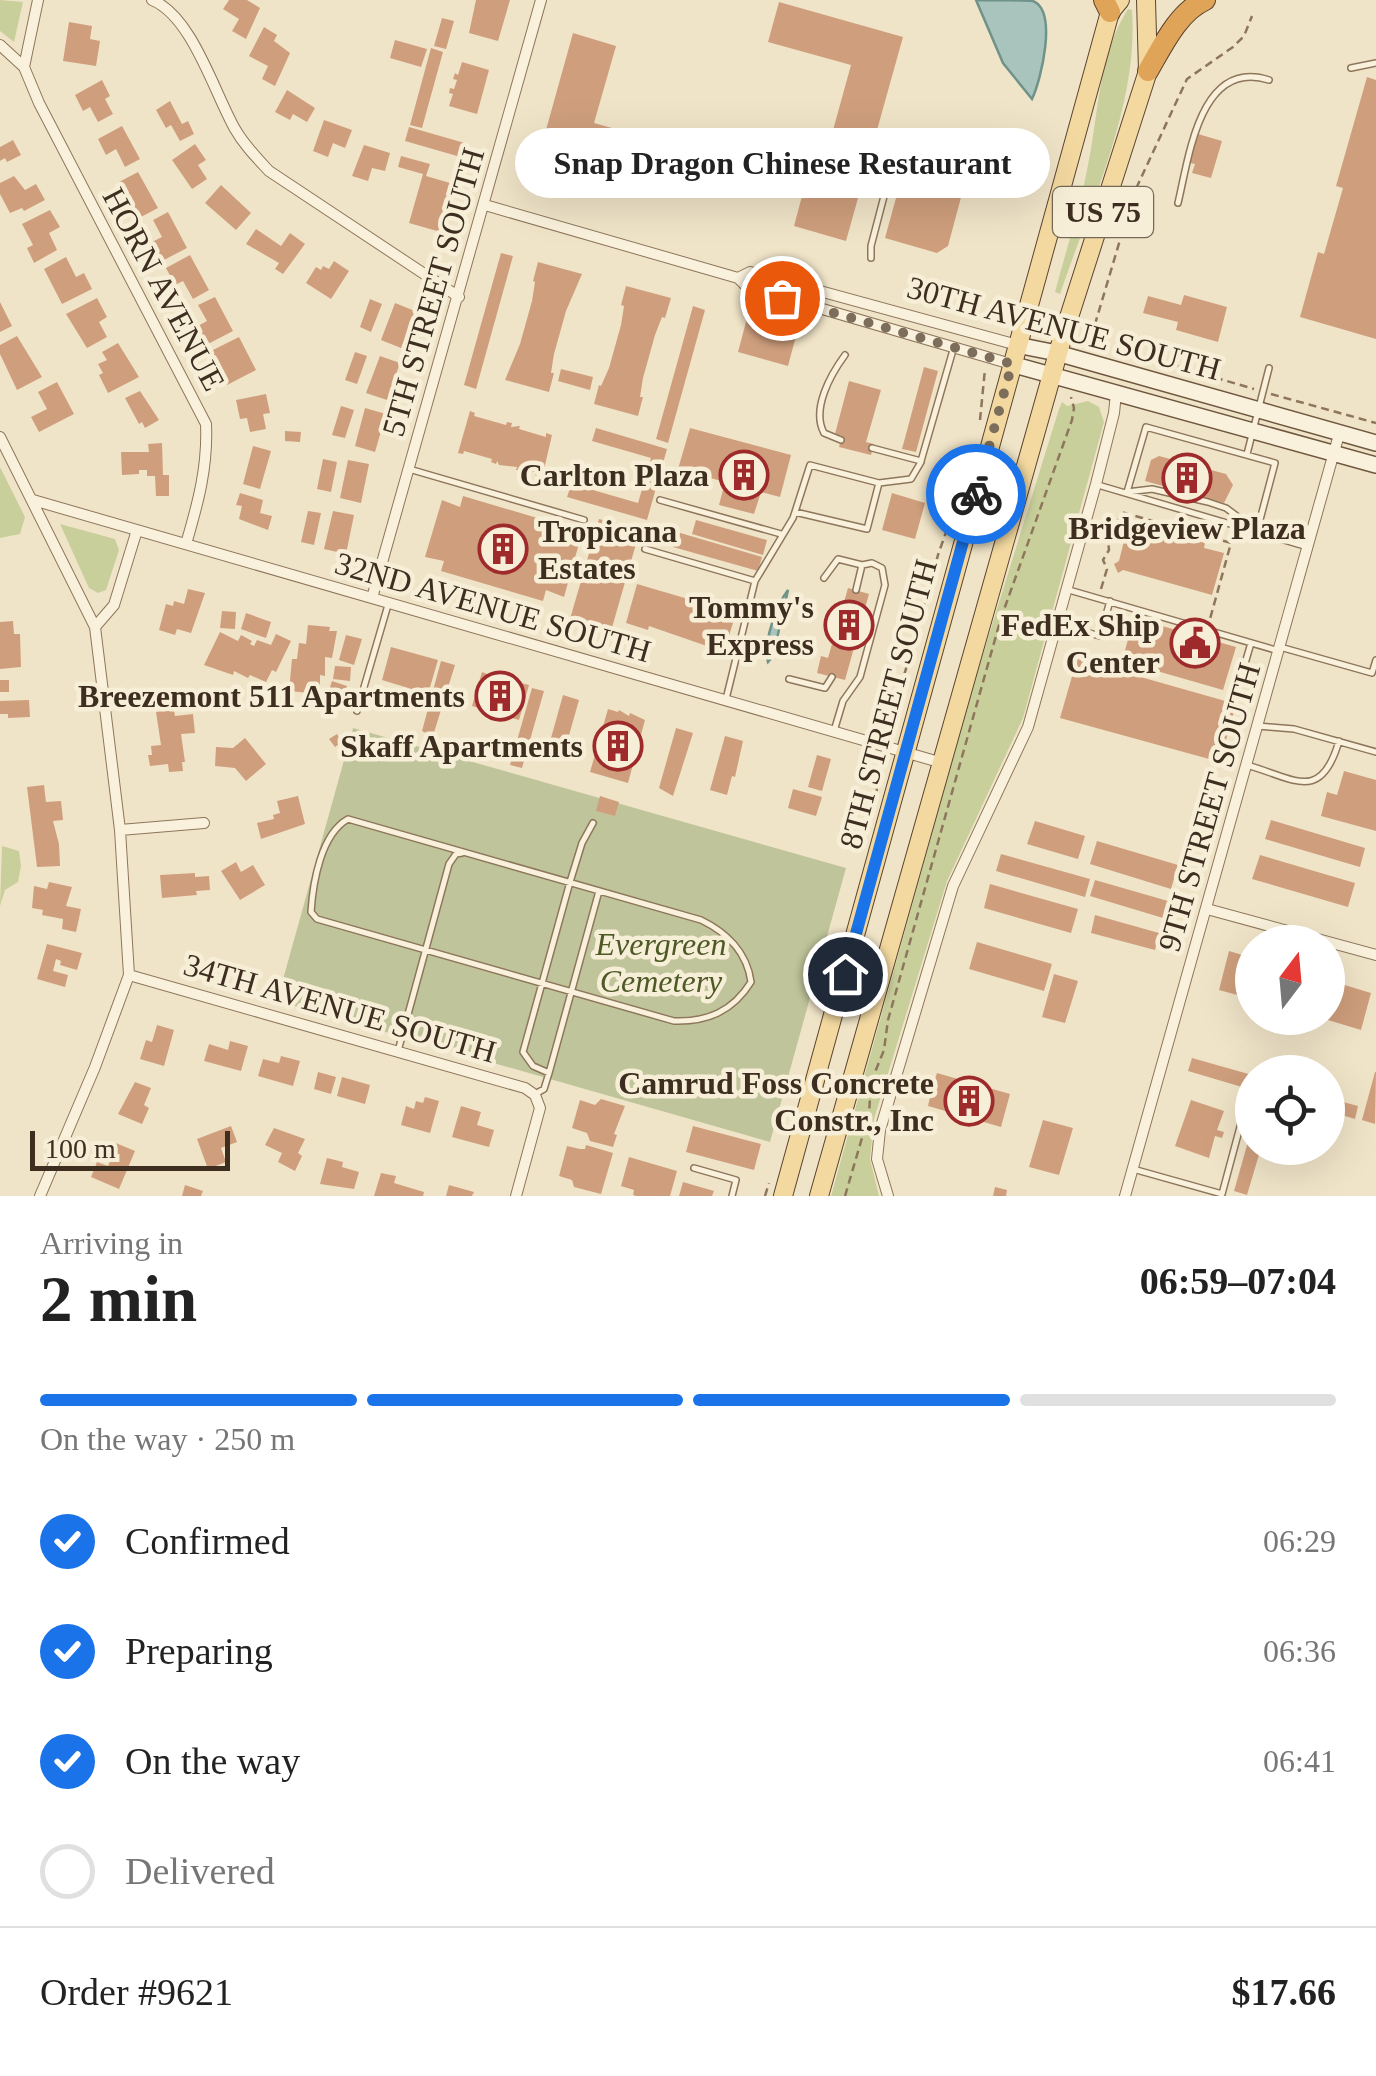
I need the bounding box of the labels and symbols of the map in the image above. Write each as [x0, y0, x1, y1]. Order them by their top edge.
callout: Snap Dragon Chinese Restaurant [514, 128, 1050, 198]
street label: 5TH STREET SOUTH [375, 144, 491, 440]
street label: HORN AVENUE [95, 182, 233, 396]
road number: US 75 [1053, 187, 1153, 237]
pin [740, 256, 825, 341]
street label: 30TH AVENUE SOUTH [903, 269, 1225, 387]
courier [926, 444, 1026, 544]
building icon: Carlton Plaza [718, 449, 770, 501]
building icon: Bridgeview Plaza [1161, 452, 1213, 504]
place label: Carlton Plaza [520, 457, 709, 493]
place label: Bridgeview Plaza [1068, 510, 1306, 546]
place label: Tropicana Estates [538, 513, 677, 586]
building icon: Tropicana Estates [477, 523, 529, 575]
street label: 32ND AVENUE SOUTH [331, 545, 655, 669]
street label: 8TH STREET SOUTH [832, 555, 944, 853]
place label: Tommy's Express [689, 589, 814, 662]
building icon: Tommy's Express [823, 599, 875, 651]
place label: FedEx Ship Center [1001, 607, 1160, 680]
public building icon: FedEx Ship Center [1169, 617, 1221, 669]
street label: 9TH STREET SOUTH [1151, 659, 1267, 955]
building icon: Breezemont 511 Apartments [474, 670, 526, 722]
place label: Breezemont 511 Apartments [78, 678, 465, 714]
building icon: Skaff Apartments [592, 720, 644, 772]
place label: Skaff Apartments [340, 728, 583, 764]
north arrow [1235, 925, 1345, 1035]
park label: Evergreen Cemetery [595, 926, 726, 999]
pin [803, 932, 888, 1017]
street label: 34TH AVENUE SOUTH [180, 946, 500, 1070]
place label: Camrud Foss Concrete Constr., Inc [618, 1065, 934, 1138]
building icon: Camrud Foss Concrete Constr., Inc [943, 1075, 995, 1127]
scale bar [30, 1126, 230, 1170]

